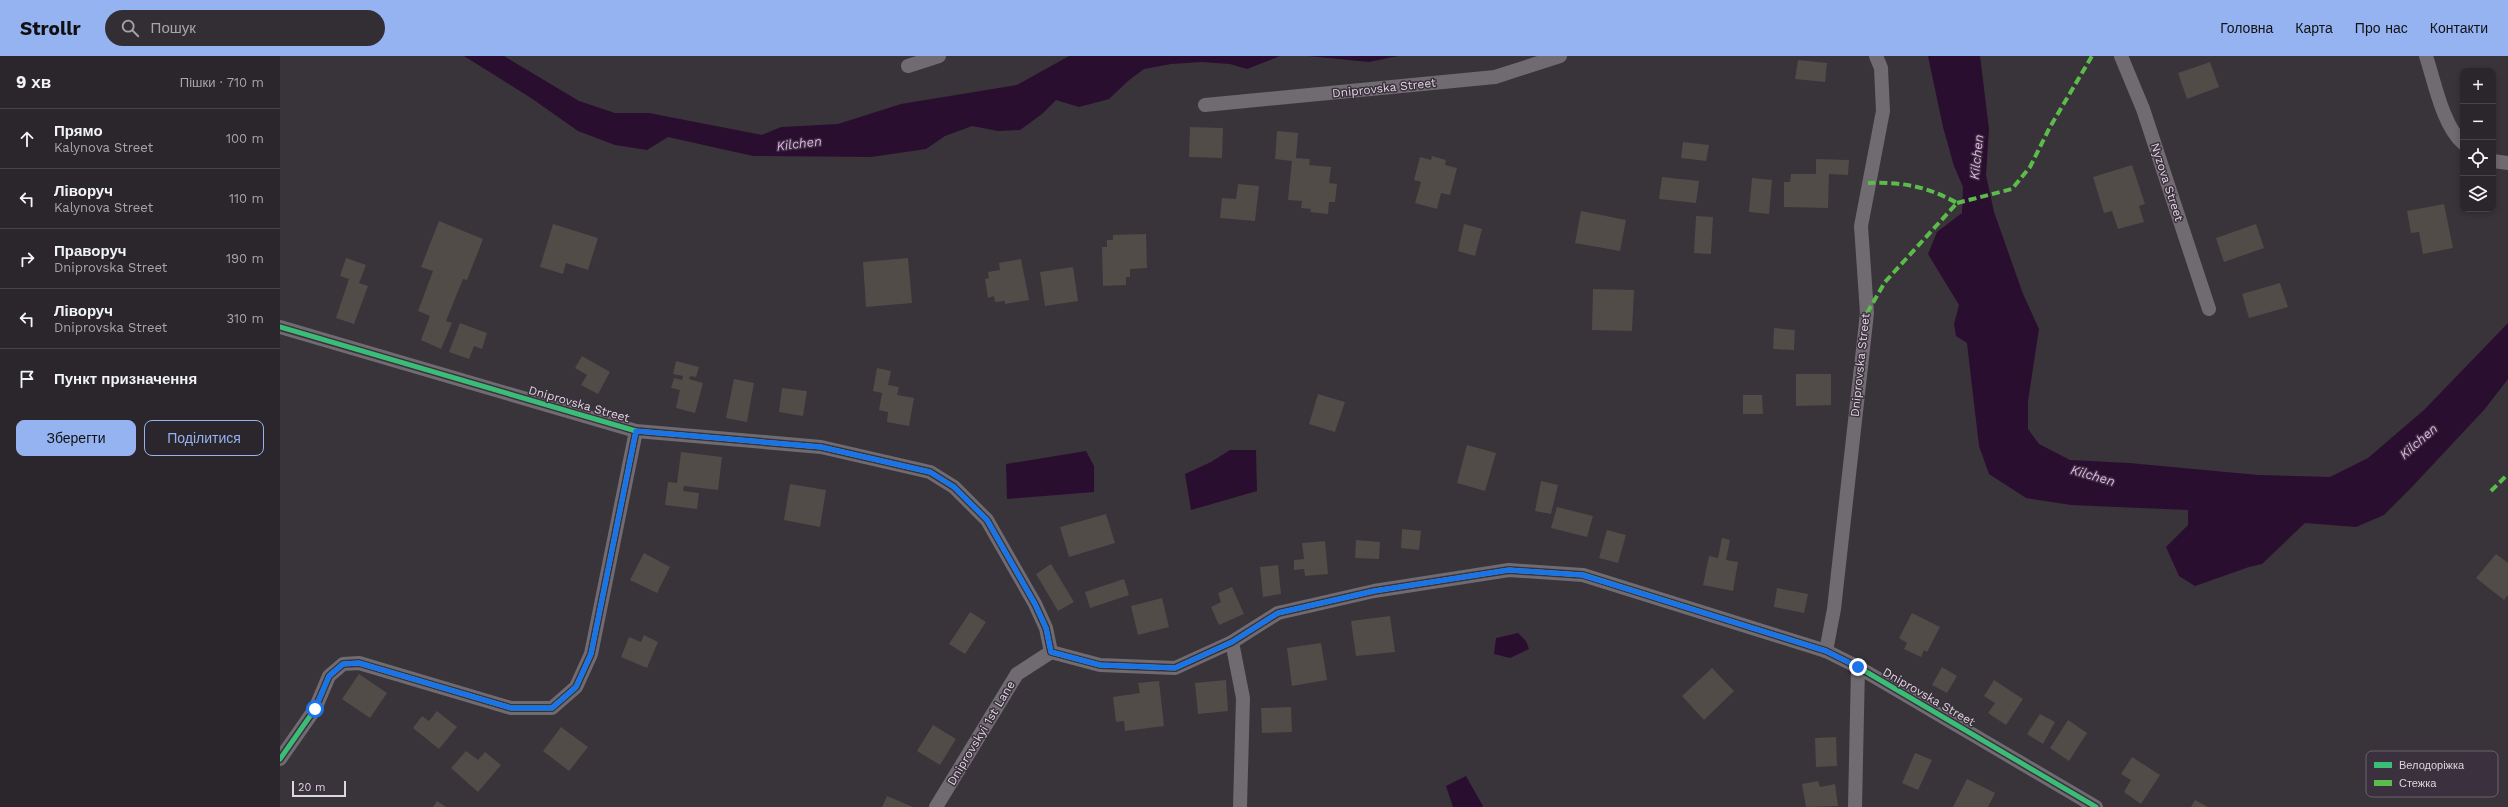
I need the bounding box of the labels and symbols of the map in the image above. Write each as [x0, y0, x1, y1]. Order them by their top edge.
street label: Dniprovska Street [1331, 76, 1437, 100]
water label: Kilchen [776, 133, 823, 154]
water label: Kilchen [1967, 133, 1986, 180]
street label: Nyzova Street [2148, 141, 2186, 223]
street label: Dniprovska Street [1848, 312, 1872, 418]
street label: Dniprovska Street [527, 383, 631, 425]
water label: Kilchen [2396, 421, 2441, 462]
water label: Kilchen [2069, 462, 2117, 489]
route end [1849, 658, 1867, 676]
street label: Dniprovska Street [1880, 665, 1978, 729]
street label: Dniprovskyi 1st Lane [944, 678, 1018, 788]
route start [306, 700, 324, 718]
legend [2366, 751, 2498, 797]
text: Велодоріжка [2399, 759, 2465, 772]
text: Стежка [2399, 777, 2437, 790]
scale bar [292, 779, 346, 798]

